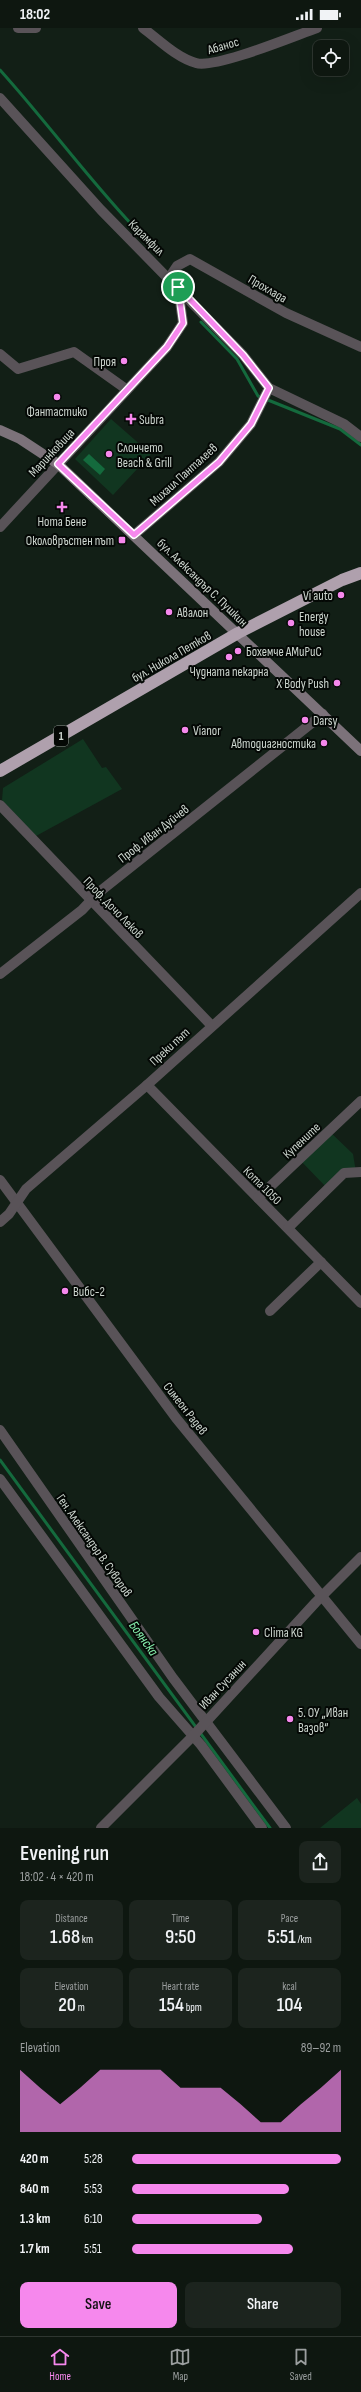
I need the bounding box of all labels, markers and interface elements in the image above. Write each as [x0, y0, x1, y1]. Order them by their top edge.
text: 18:02 [20, 5, 50, 24]
street label: Абанос [205, 34, 241, 58]
map controls [313, 40, 349, 76]
button: locate [313, 40, 349, 76]
street label: Карамфил [125, 216, 168, 259]
pin [161, 270, 195, 304]
street label: Прохлада [245, 271, 290, 306]
icon: arrive [167, 276, 189, 298]
place label: Проя [94, 354, 116, 370]
marker: Проя [119, 356, 129, 366]
marker: Фантастико [52, 392, 62, 402]
place label: Фантастико [27, 404, 87, 420]
place label: Subra [139, 412, 164, 428]
marker: Subra [126, 414, 136, 424]
street label: Маринковица [25, 425, 78, 480]
place label: Слончето Beach & Grill [117, 440, 172, 471]
street label: Михаил Панталеев [146, 440, 221, 509]
marker: Слончето Beach & Grill [104, 449, 114, 459]
marker: Нота Бене [57, 502, 67, 512]
place label: Нота Бене [37, 514, 87, 530]
place label: Околовръстен път [26, 533, 114, 549]
marker: Околовръстен път [117, 535, 127, 545]
street label: бул. Александър С. Пушкин [154, 535, 251, 630]
place label: Vi auto [303, 588, 333, 604]
marker: Vi auto [336, 590, 346, 600]
place label: Авалон [176, 605, 208, 621]
marker: Авалон [164, 607, 174, 617]
place label: Energy house [299, 609, 329, 640]
marker: Energy house [286, 618, 296, 628]
street label: бул. Никола Петков [129, 628, 214, 686]
place label: Бохемче АМиРиС [246, 644, 322, 660]
marker: Бохемче АМиРиС [233, 646, 243, 656]
marker: Чудната пекарна [224, 652, 234, 662]
place label: Чудната пекарна [190, 664, 268, 680]
place label: X Body Push [276, 676, 329, 692]
marker: X Body Push [332, 678, 342, 688]
place label: Darsy [313, 713, 338, 729]
marker: Darsy [300, 715, 310, 725]
place label: Vianor [193, 723, 221, 739]
marker: Vianor [180, 725, 190, 735]
road number: 1 [54, 726, 68, 746]
place label: Автодиагностика [230, 736, 316, 752]
marker: Автодиагностика [319, 738, 329, 748]
street label: Проф. Иван Дуйчев [115, 801, 192, 866]
street label: Проф. Дочо Леков [80, 874, 147, 942]
street label: Преки път [146, 1024, 193, 1069]
street label: Купените [279, 1119, 324, 1162]
street label: Кота 1050 [240, 1163, 285, 1208]
place label: Вибс-2 [73, 1284, 105, 1300]
marker: Вибс-2 [60, 1286, 70, 1296]
street label: Симеон Радев [160, 1379, 211, 1438]
street label: Ген. Александър В. Суворов [53, 1491, 136, 1600]
water label: Боянска [125, 1617, 162, 1659]
place label: Clima KG [264, 1625, 303, 1641]
marker: Clima KG [251, 1627, 261, 1637]
street label: Иван Сусанин [196, 1657, 250, 1713]
place label: 5. ОУ „Иван Вазов“ [298, 1705, 348, 1736]
marker: 5. ОУ „Иван Вазов“ [285, 1714, 295, 1724]
text: Evening run [20, 1840, 109, 1867]
button: share [299, 1841, 341, 1883]
text: 18:02 · 4 × 420 m [20, 1869, 94, 1885]
text: Distance [55, 1912, 88, 1925]
text: Time [172, 1912, 190, 1925]
text: Pace [281, 1912, 298, 1925]
text: 1.68 [50, 1925, 80, 1949]
text: 9:50 [165, 1925, 196, 1949]
text: 5:51 [267, 1925, 296, 1949]
text: km [80, 1933, 93, 1946]
text: /km [296, 1933, 312, 1946]
text: Elevation [55, 1980, 88, 1993]
text: Heart rate [162, 1980, 199, 1993]
text: kcal [282, 1980, 297, 1993]
text: 20 [58, 1993, 76, 2017]
text: 154 [159, 1993, 184, 2017]
text: 104 [277, 1993, 302, 2017]
text: m [76, 2001, 85, 2014]
text: bpm [184, 2001, 202, 2014]
text: Elevation [20, 2040, 60, 2056]
text: 89–92 m [301, 2040, 341, 2056]
text: 420 m [20, 2151, 49, 2167]
text: 5:28 [84, 2151, 103, 2167]
text: 840 m [20, 2181, 49, 2197]
text: 5:53 [84, 2181, 102, 2197]
text: 1.3 km [20, 2211, 50, 2227]
text: 6:10 [84, 2211, 103, 2227]
text: 1.7 km [20, 2241, 50, 2257]
text: 5:51 [84, 2241, 101, 2257]
button: Save [20, 2282, 177, 2328]
button: Share [185, 2282, 341, 2328]
tab: Home [49, 2346, 71, 2383]
tab: Map [169, 2346, 191, 2383]
tab: Saved [290, 2346, 312, 2383]

